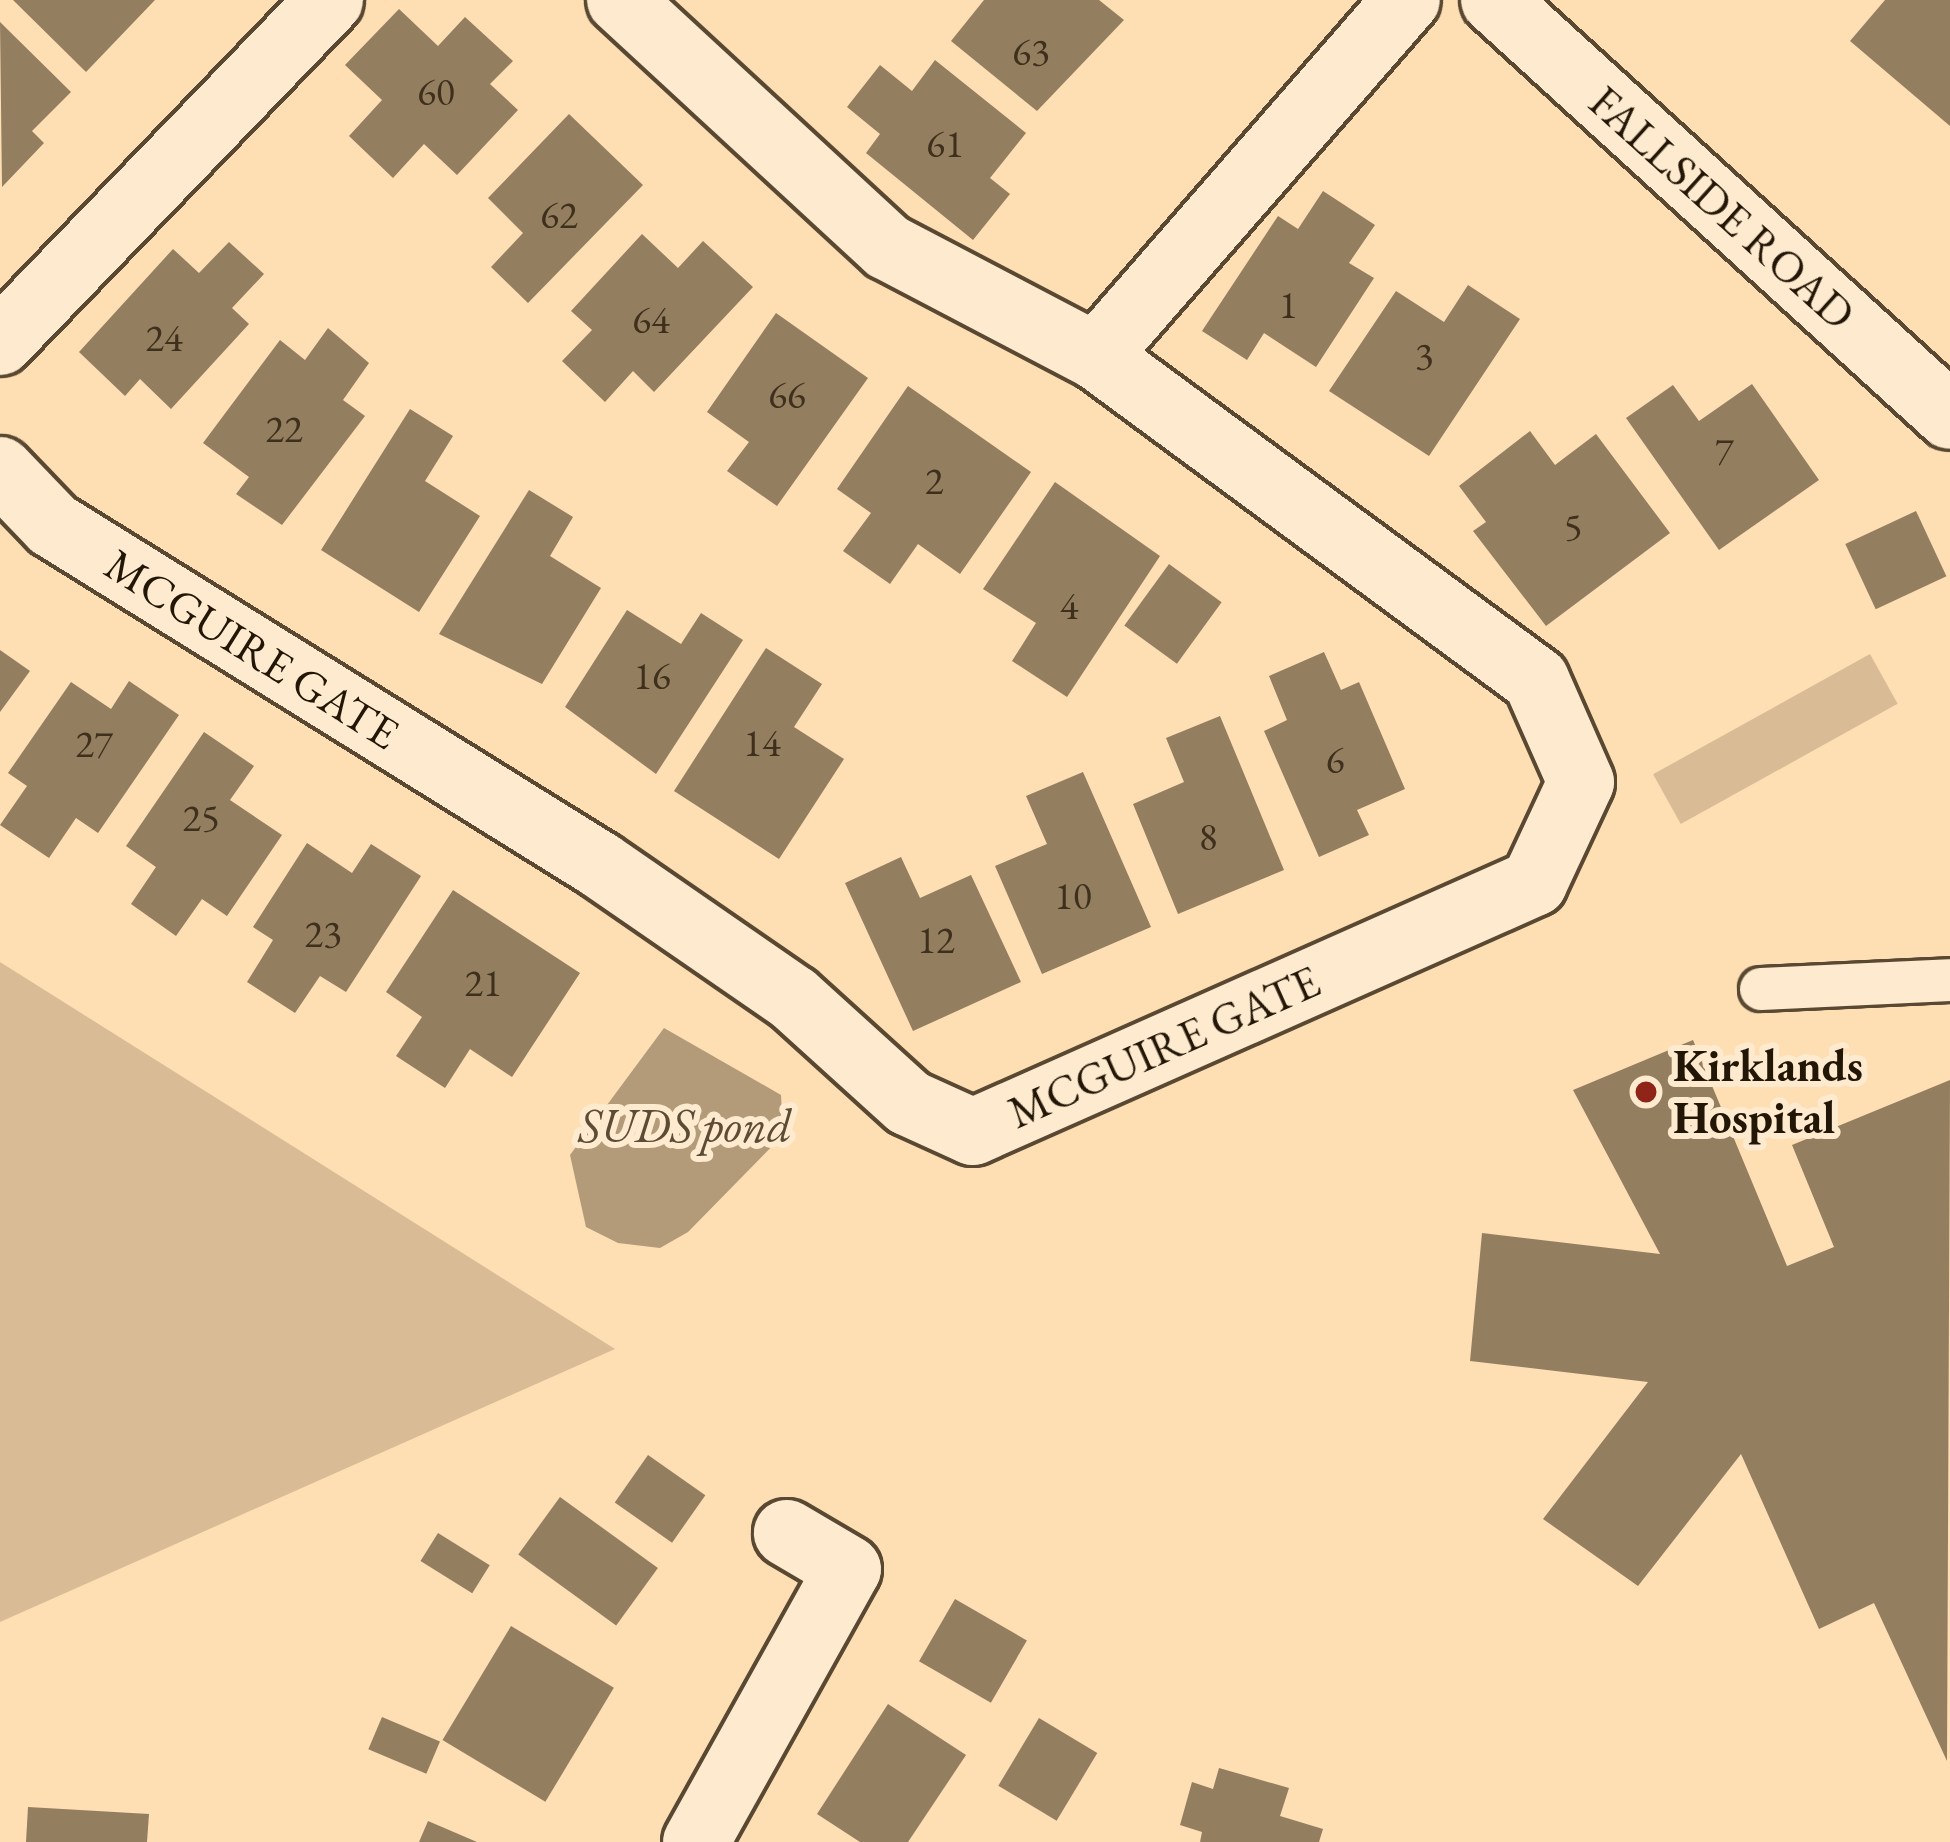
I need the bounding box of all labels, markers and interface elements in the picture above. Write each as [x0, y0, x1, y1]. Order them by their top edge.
house number: 63 [1012, 29, 1050, 75]
house number: 60 [417, 69, 455, 115]
street label: FALLSIDE ROAD [1578, 75, 1866, 341]
house number: 61 [926, 121, 964, 167]
house number: 62 [540, 192, 578, 238]
house number: 1 [1279, 282, 1297, 328]
house number: 64 [632, 297, 670, 343]
house number: 24 [145, 315, 183, 361]
house number: 3 [1415, 333, 1433, 379]
house number: 66 [768, 372, 806, 418]
house number: 22 [265, 406, 303, 452]
house number: 7 [1715, 428, 1733, 474]
house number: 2 [925, 458, 943, 504]
house number: 5 [1564, 504, 1582, 550]
street label: MCGUIRE GATE [95, 537, 409, 761]
house number: 4 [1060, 583, 1078, 629]
house number: 16 [633, 653, 671, 699]
house number: 14 [743, 720, 781, 766]
house number: 27 [75, 721, 113, 767]
house number: 6 [1326, 737, 1344, 783]
house number: 25 [182, 795, 220, 841]
house number: 8 [1199, 814, 1217, 860]
house number: 10 [1054, 873, 1092, 919]
house number: 23 [304, 911, 342, 957]
house number: 12 [917, 917, 955, 963]
street label: MCGUIRE GATE [1000, 954, 1328, 1140]
house number: 21 [464, 960, 502, 1006]
place label: Kirklands Hospital [1673, 1039, 1863, 1145]
marker: Kirklands Hospital [1630, 1076, 1662, 1108]
water label: SUDS pond [578, 1097, 792, 1155]

